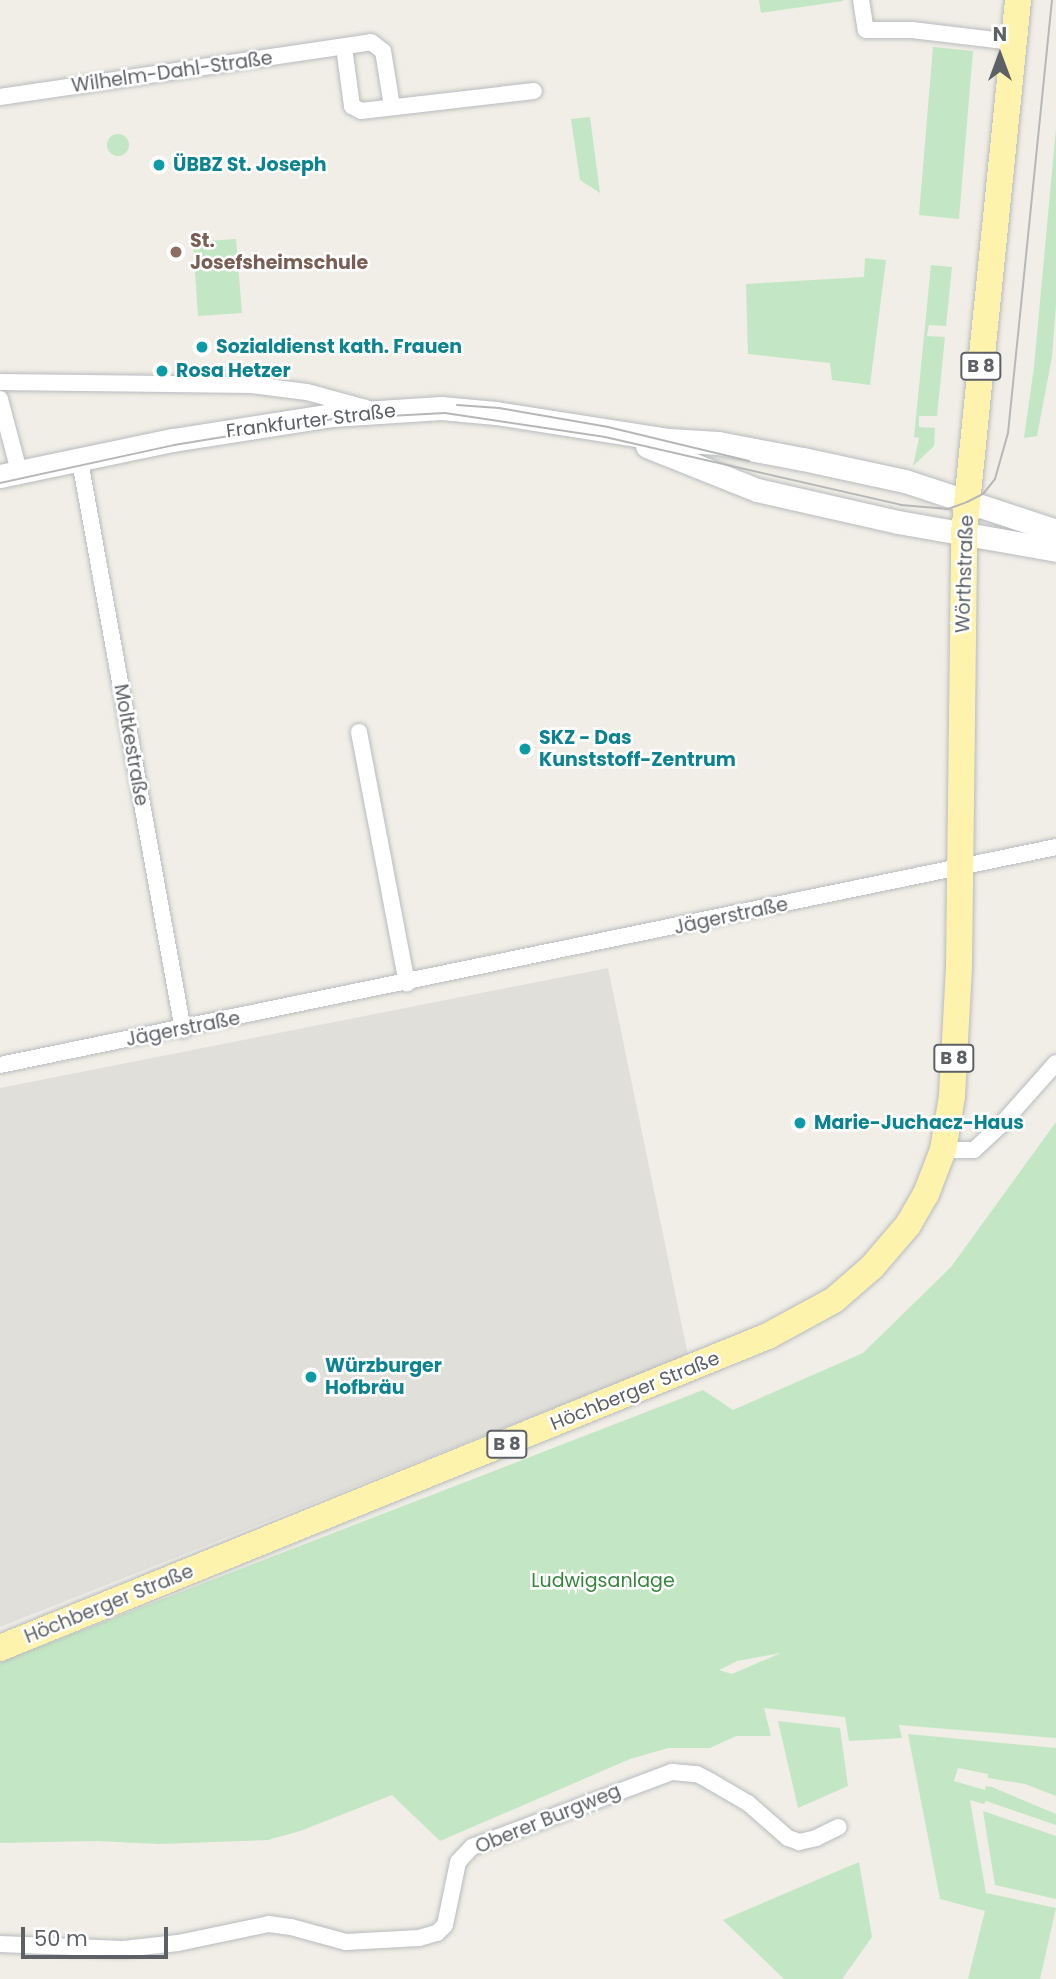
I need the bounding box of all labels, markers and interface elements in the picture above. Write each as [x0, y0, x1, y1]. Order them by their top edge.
north arrow [965, 21, 1035, 91]
text: N [993, 21, 1007, 48]
street label: Wilhelm-Dahl-Straße [70, 47, 274, 97]
place label: ÜBBZ St. Joseph [173, 154, 327, 176]
marker: ÜBBZ St. Joseph [151, 157, 167, 173]
place label: St. Josefsheimschule [190, 230, 368, 274]
marker: St. Josefsheimschule [168, 244, 184, 260]
place label: Sozialdienst kath. Frauen [216, 336, 462, 358]
marker: Sozialdienst kath. Frauen [194, 339, 210, 355]
road number: B 8 [960, 352, 1002, 380]
place label: Rosa Hetzer [176, 360, 291, 382]
marker: Rosa Hetzer [154, 363, 170, 379]
street label: Frankfurter Straße [225, 399, 397, 443]
street label: Wörthstraße [952, 514, 978, 634]
street label: Moltkestraße [109, 682, 153, 808]
place label: SKZ - Das Kunststoff-Zentrum [539, 727, 736, 771]
marker: SKZ - Das Kunststoff-Zentrum [517, 741, 533, 757]
street label: Jägerstraße [672, 893, 790, 939]
street label: Jägerstraße [124, 1007, 242, 1051]
road number: B 8 [933, 1044, 975, 1072]
place label: Marie-Juchacz-Haus [814, 1112, 1024, 1134]
marker: Marie-Juchacz-Haus [792, 1115, 808, 1131]
street label: Höchberger Straße [547, 1347, 723, 1435]
place label: Würzburger Hofbräu [325, 1355, 442, 1399]
marker: Würzburger Hofbräu [303, 1369, 319, 1385]
road number: B 8 [486, 1429, 528, 1458]
street label: Höchberger Straße [21, 1560, 197, 1648]
park label: Ludwigsanlage [531, 1570, 675, 1592]
street label: Oberer Burgweg [472, 1779, 624, 1859]
scale bar [24, 1912, 172, 1956]
text: 50 m [34, 1924, 88, 1953]

